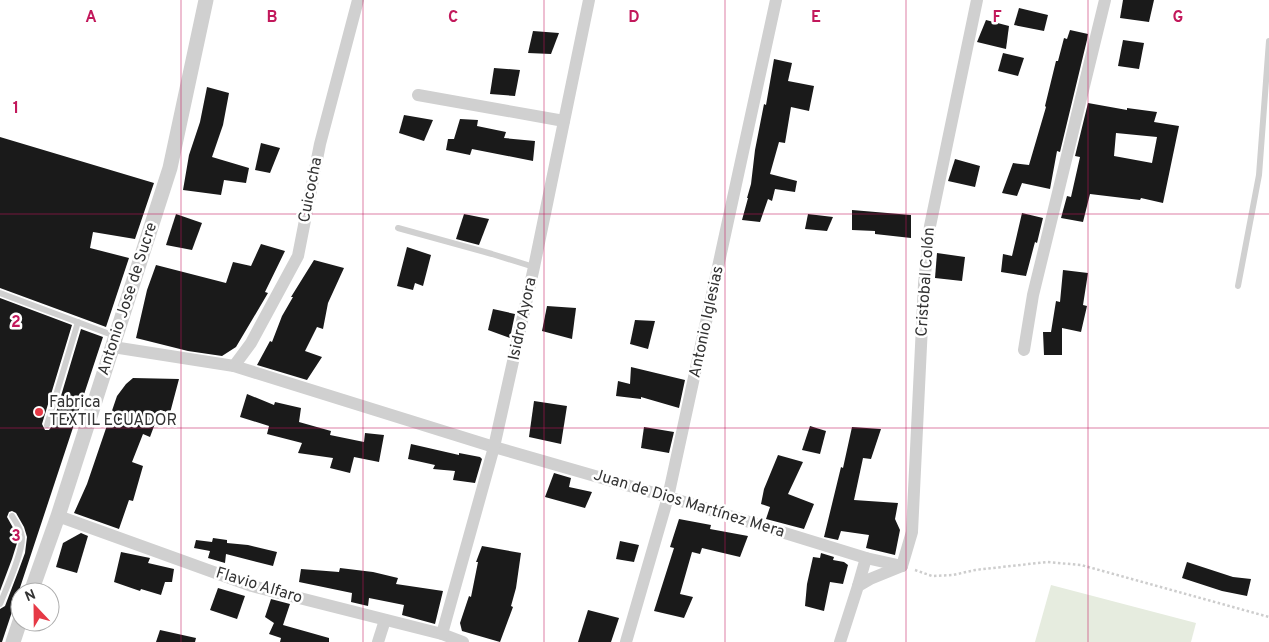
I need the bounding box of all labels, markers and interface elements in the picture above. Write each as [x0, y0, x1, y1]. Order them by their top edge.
text: A [85, 8, 97, 28]
text: B [266, 8, 278, 28]
text: C [448, 8, 458, 28]
text: D [628, 8, 640, 28]
text: E [811, 8, 821, 28]
text: F [992, 8, 1002, 28]
text: G [1173, 8, 1183, 28]
text: 1 [13, 99, 19, 119]
street label: Cuicocha [295, 156, 327, 224]
street label: Antonio Jose de Sucre [94, 220, 162, 378]
street label: Cristobal Colón [912, 227, 940, 337]
street label: Antonio Iglesias [685, 264, 729, 380]
street label: Isidro Ayora [504, 276, 542, 362]
text: 2 [11, 313, 21, 333]
place label: Fabrica TEXTIL ECUADOR [49, 393, 177, 431]
marker: Fabrica TEXTIL ECUADOR [33, 406, 45, 418]
street label: Juan de Dios Martínez Mera [591, 465, 787, 543]
text: 3 [11, 527, 21, 547]
street label: Flavio Alfaro [213, 563, 305, 609]
north arrow [10, 582, 60, 632]
text: N [23, 587, 39, 606]

